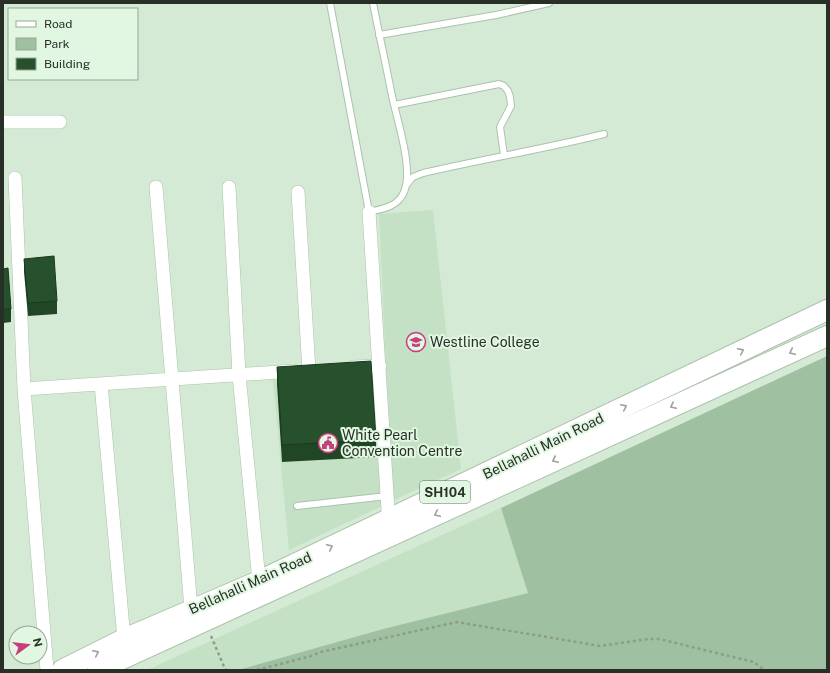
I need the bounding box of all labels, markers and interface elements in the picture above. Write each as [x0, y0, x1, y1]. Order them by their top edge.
legend [8, 8, 138, 80]
text: Road [44, 17, 72, 31]
text: Park [44, 37, 70, 51]
text: Building [44, 57, 90, 71]
school or university icon: Westline College [405, 331, 427, 353]
place label: Westline College [430, 334, 540, 350]
one-way arrow [788, 347, 796, 355]
one-way arrow [737, 348, 744, 356]
one-way arrow [670, 401, 678, 409]
one-way arrow [620, 404, 627, 412]
street label: Bellahalli Main Road [480, 410, 606, 482]
place label: White Pearl Convention Centre [342, 427, 462, 459]
public building icon: White Pearl Convention Centre [317, 432, 339, 454]
one-way arrow [552, 455, 559, 463]
road number: SH104 [420, 481, 470, 503]
one-way arrow [433, 509, 441, 517]
one-way arrow [325, 544, 333, 552]
street label: Bellahalli Main Road [186, 549, 314, 617]
north arrow [8, 625, 48, 665]
text: N [31, 637, 45, 648]
one-way arrow [92, 650, 100, 658]

